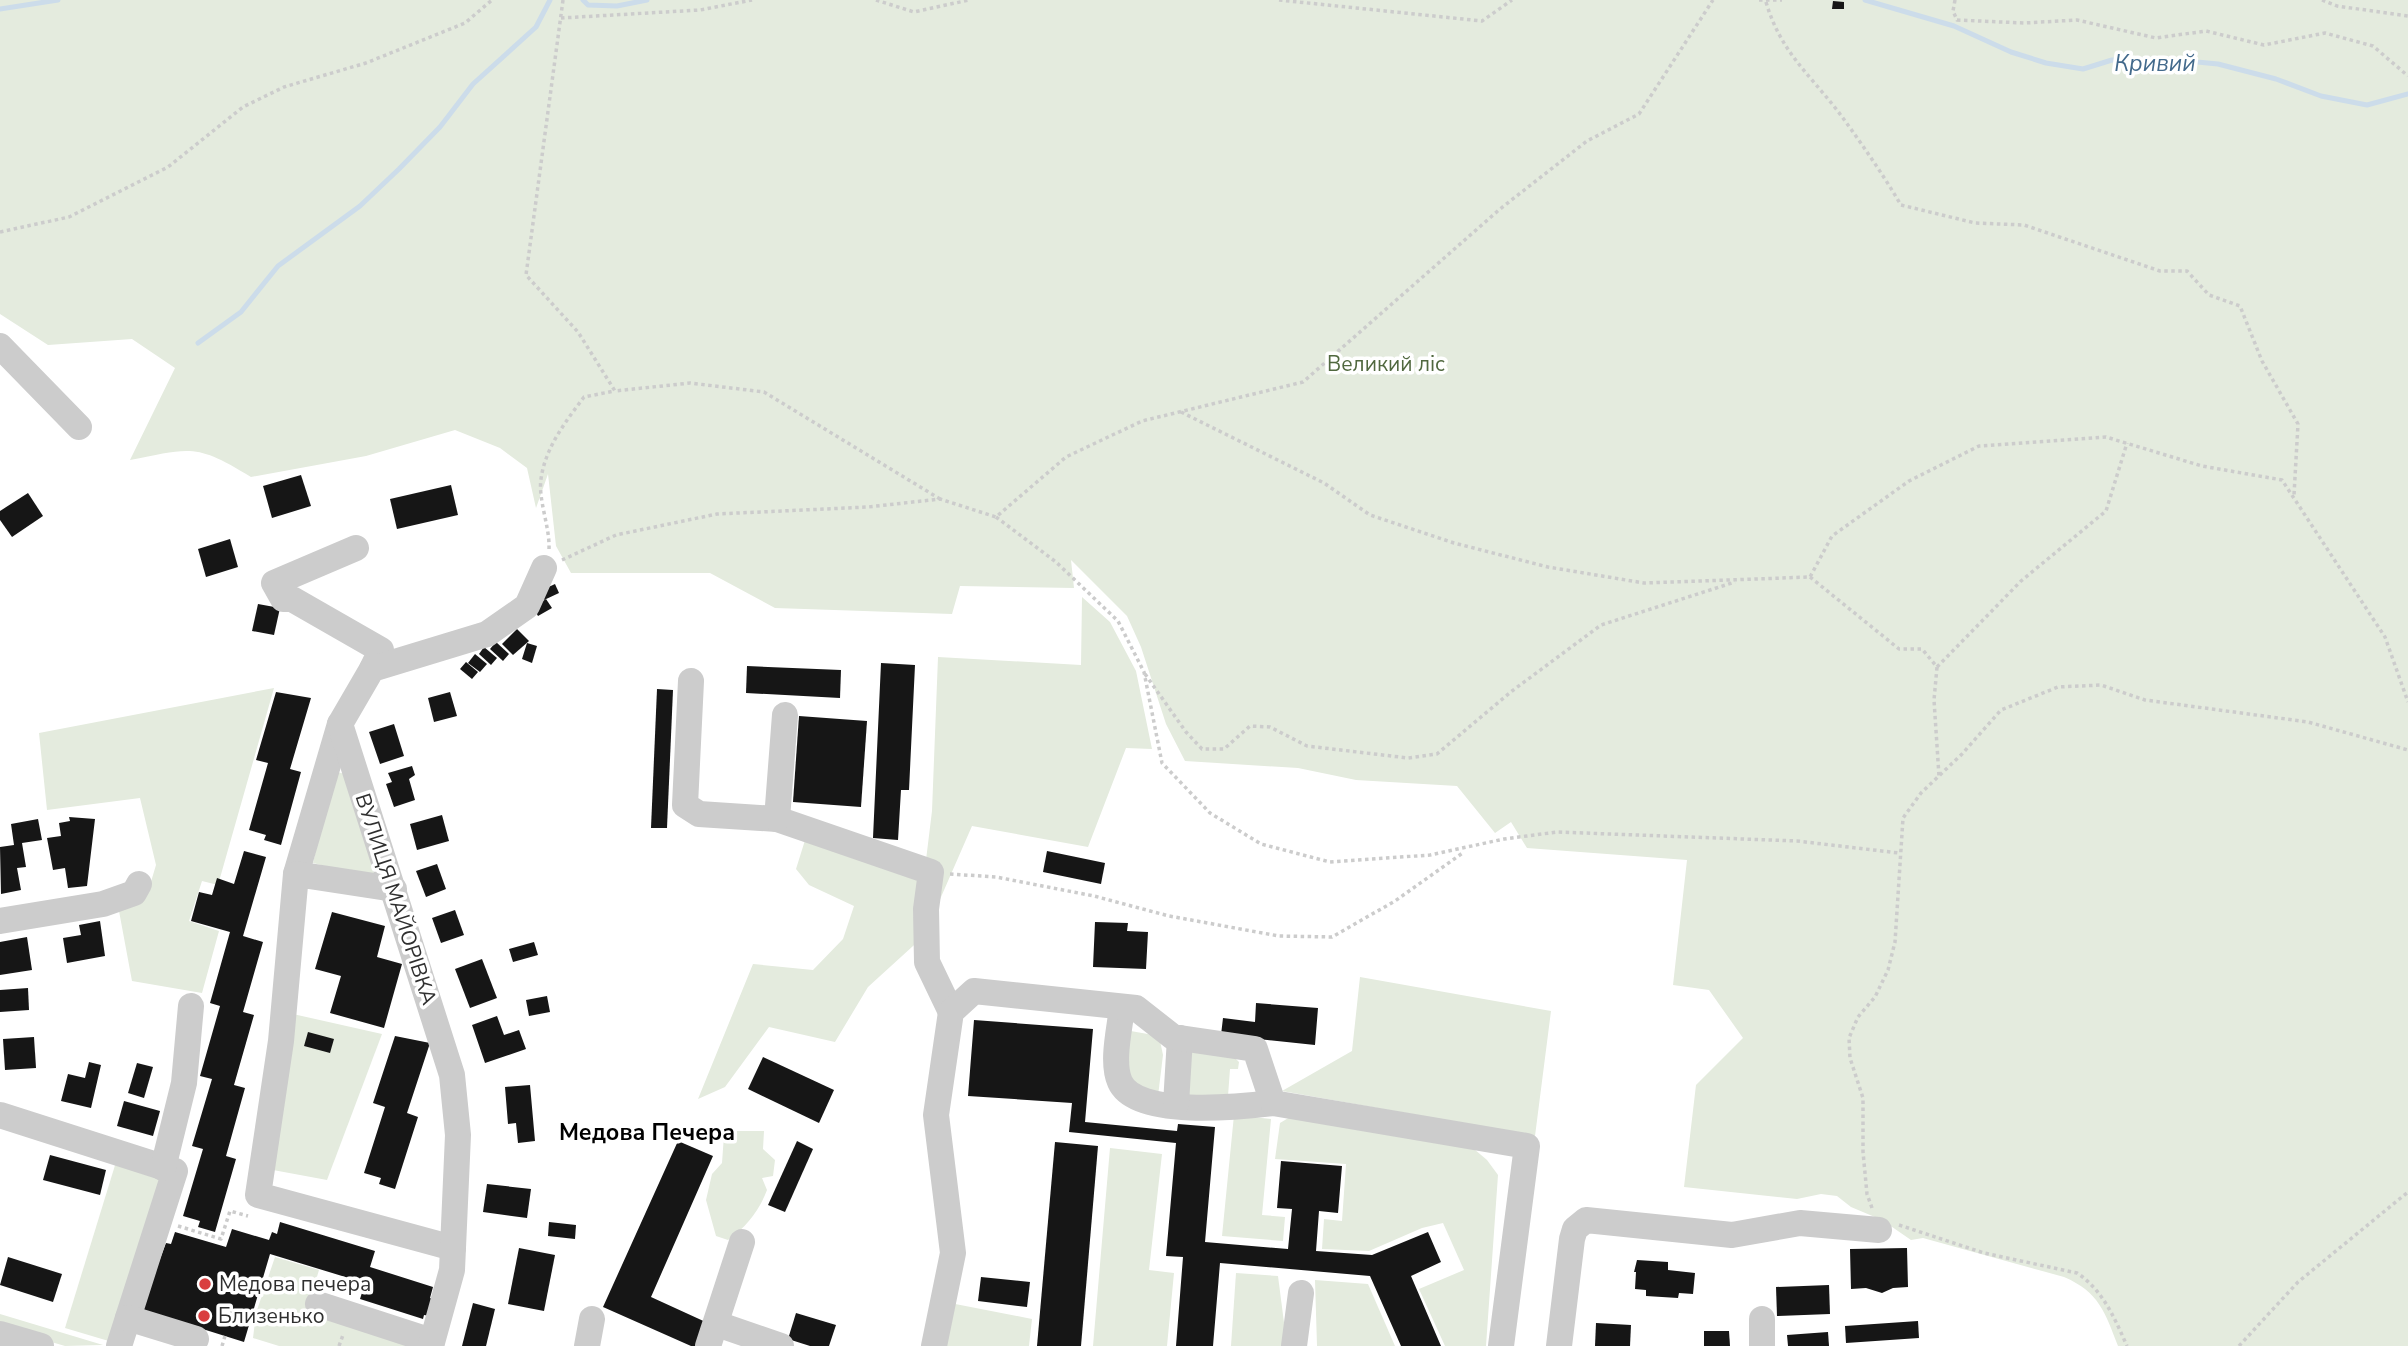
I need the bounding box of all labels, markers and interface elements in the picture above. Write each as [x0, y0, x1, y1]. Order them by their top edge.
water label: Кривий [2114, 48, 2196, 79]
park label: Великий ліс [1327, 350, 1445, 378]
street label: ВУЛИЦЯ МАЙОРІВКА [349, 790, 443, 1008]
district label: Медова Печера [559, 1117, 735, 1148]
place label: Медова печера [219, 1270, 371, 1298]
marker: Медова печера [197, 1276, 213, 1292]
place label: Близенько [218, 1302, 325, 1330]
marker: Близенько [196, 1308, 212, 1324]

